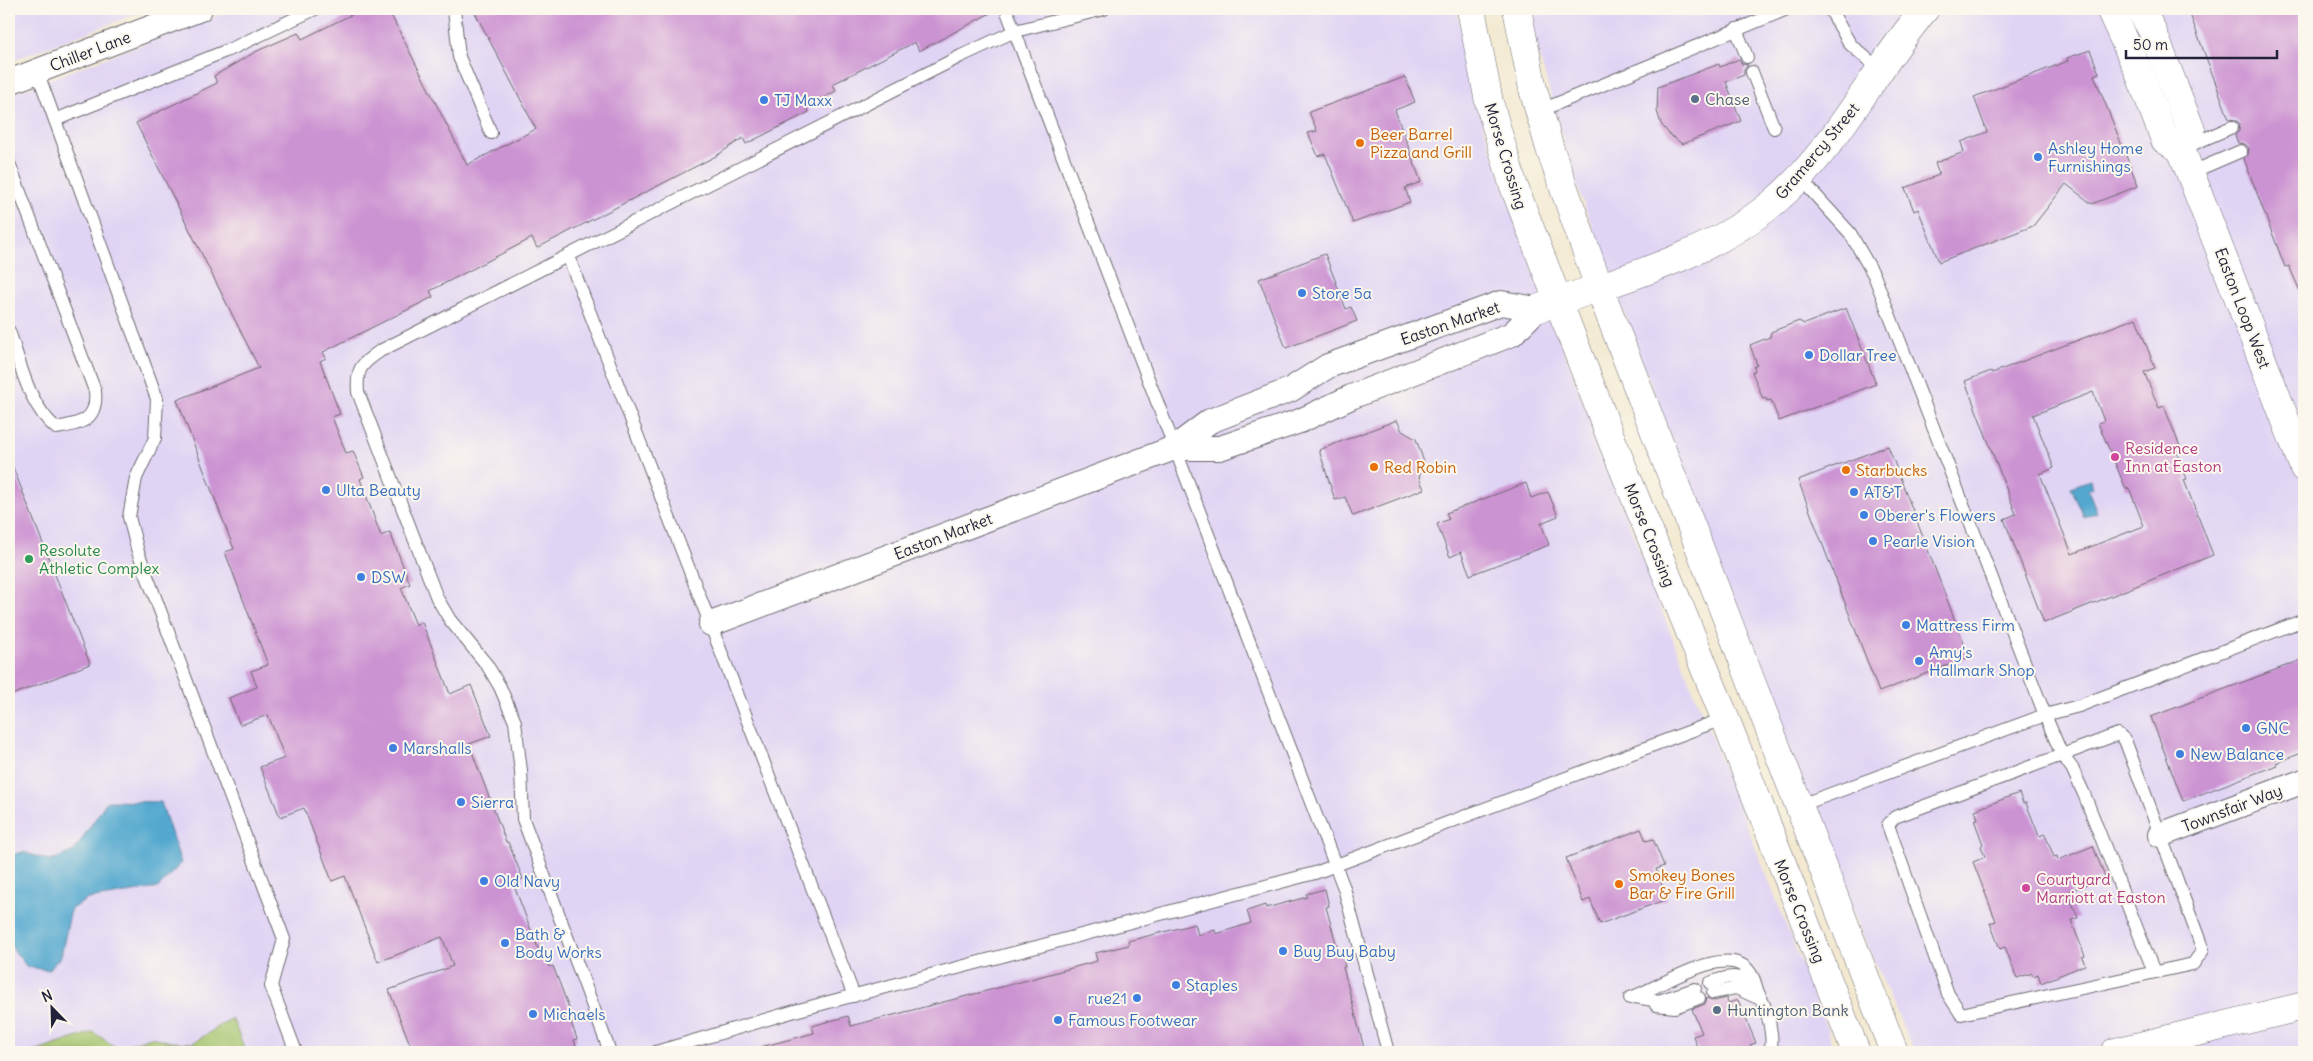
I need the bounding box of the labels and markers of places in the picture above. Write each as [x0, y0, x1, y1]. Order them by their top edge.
place label: Chase [1705, 89, 1750, 109]
place label: TJ Maxx [774, 90, 832, 110]
marker: Chase [1689, 93, 1701, 105]
marker: TJ Maxx [758, 94, 770, 106]
place label: Beer Barrel Pizza and Grill [1370, 124, 1472, 162]
marker: Beer Barrel Pizza and Grill [1354, 137, 1366, 149]
place label: Ashley Home Furnishings [2048, 138, 2143, 176]
marker: Ashley Home Furnishings [2032, 151, 2044, 163]
place label: Store 5a [1312, 283, 1372, 303]
marker: Store 5a [1296, 287, 1308, 299]
place label: Dollar Tree [1819, 345, 1897, 365]
marker: Dollar Tree [1803, 349, 1815, 361]
place label: Residence Inn at Easton [2125, 438, 2222, 476]
marker: Residence Inn at Easton [2109, 451, 2121, 463]
place label: Red Robin [1384, 457, 1456, 477]
place label: Starbucks [1856, 460, 1927, 480]
marker: Red Robin [1368, 461, 1380, 473]
marker: Starbucks [1840, 464, 1852, 476]
place label: Ulta Beauty [336, 480, 421, 500]
place label: AT&T [1864, 482, 1902, 502]
marker: Ulta Beauty [320, 484, 332, 496]
marker: AT&T [1848, 486, 1860, 498]
place label: Oberer's Flowers [1874, 505, 1996, 525]
marker: Oberer's Flowers [1858, 509, 1870, 521]
place label: Pearle Vision [1883, 531, 1975, 551]
marker: Pearle Vision [1867, 535, 1879, 547]
place label: Resolute Athletic Complex [39, 540, 160, 578]
marker: Resolute Athletic Complex [23, 553, 35, 565]
place label: DSW [371, 567, 406, 587]
marker: DSW [355, 571, 367, 583]
place label: Mattress Firm [1916, 615, 2015, 635]
marker: Mattress Firm [1900, 619, 1912, 631]
place label: Amy's Hallmark Shop [1929, 642, 2035, 680]
marker: Amy's Hallmark Shop [1913, 655, 1925, 667]
place label: GNC [2256, 718, 2289, 738]
marker: GNC [2240, 722, 2252, 734]
place label: Marshalls [403, 738, 472, 758]
marker: Marshalls [387, 742, 399, 754]
place label: New Balance [2190, 744, 2284, 764]
marker: New Balance [2174, 748, 2186, 760]
place label: Sierra [471, 792, 514, 812]
marker: Sierra [455, 796, 467, 808]
place label: Smokey Bones Bar & Fire Grill [1629, 865, 1735, 903]
place label: Courtyard Marriott at Easton [2036, 869, 2166, 907]
place label: Old Navy [494, 871, 560, 891]
marker: Old Navy [478, 875, 490, 887]
marker: Smokey Bones Bar & Fire Grill [1613, 878, 1625, 890]
marker: Courtyard Marriott at Easton [2020, 882, 2032, 894]
place label: Bath & Body Works [515, 924, 602, 962]
marker: Bath & Body Works [499, 937, 511, 949]
place label: Buy Buy Baby [1293, 941, 1396, 961]
marker: Buy Buy Baby [1277, 945, 1289, 957]
place label: Staples [1186, 975, 1238, 995]
marker: Staples [1170, 979, 1182, 991]
place label: rue21 [1087, 988, 1127, 1008]
marker: rue21 [1131, 992, 1143, 1004]
place label: Huntington Bank [1727, 1000, 1849, 1020]
place label: Michaels [543, 1004, 605, 1024]
marker: Huntington Bank [1711, 1004, 1723, 1016]
marker: Michaels [527, 1008, 539, 1020]
place label: Famous Footwear [1068, 1010, 1198, 1030]
marker: Famous Footwear [1052, 1014, 1064, 1026]

